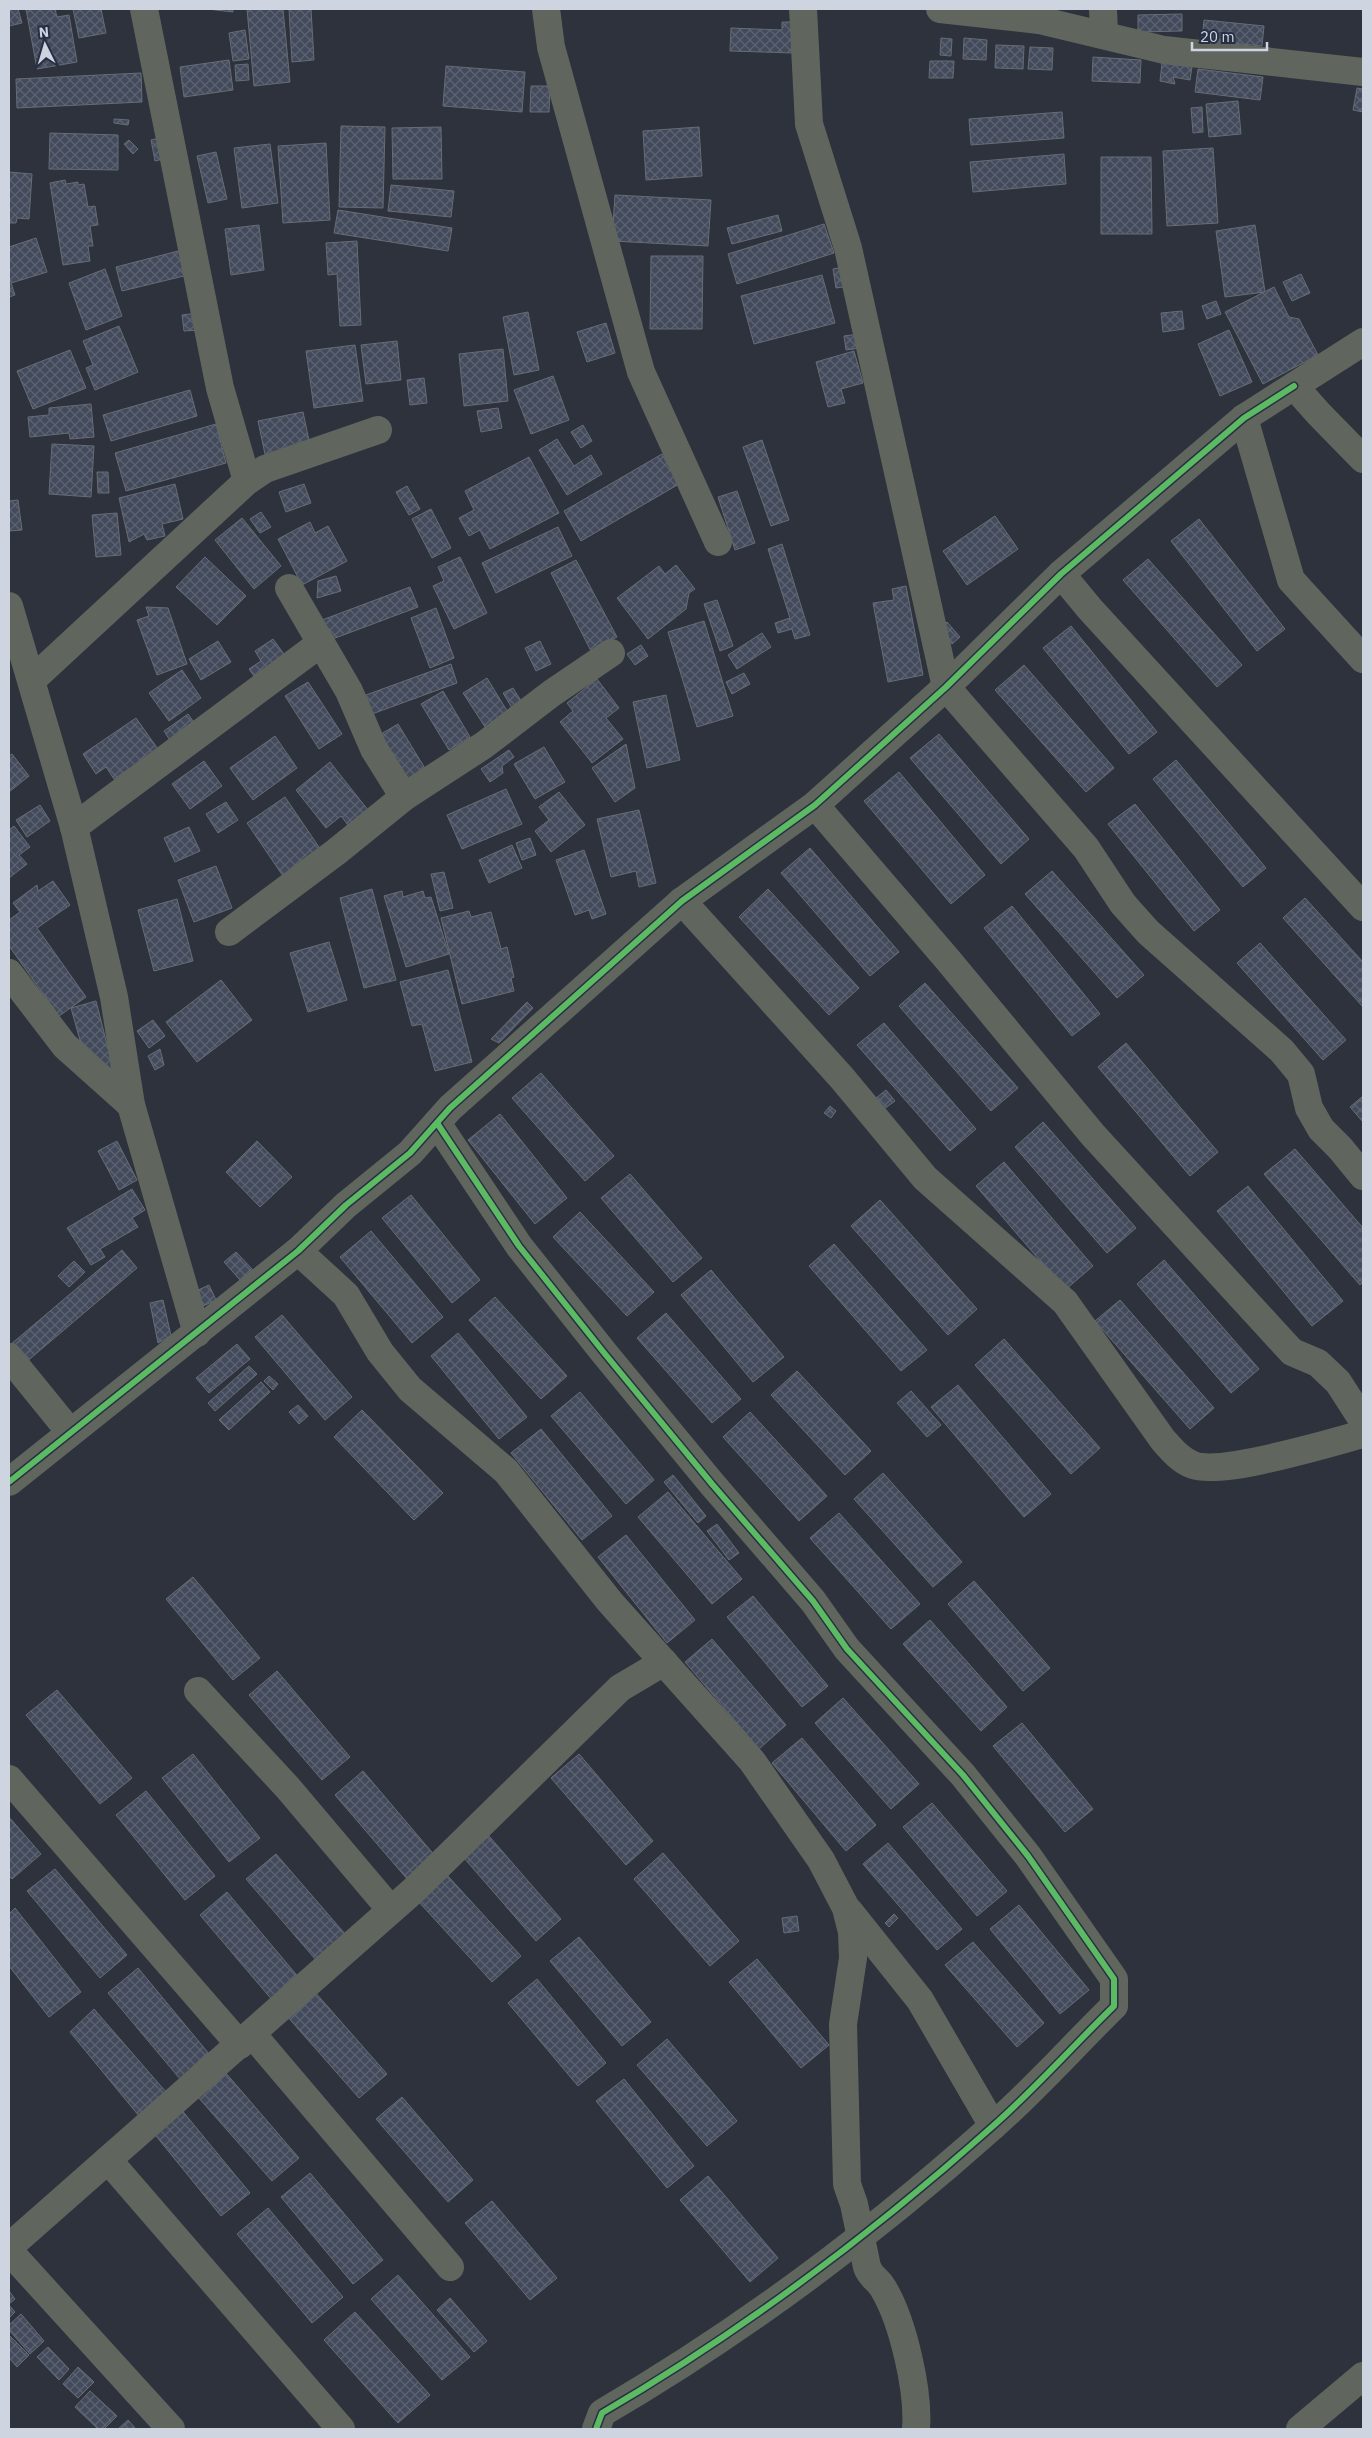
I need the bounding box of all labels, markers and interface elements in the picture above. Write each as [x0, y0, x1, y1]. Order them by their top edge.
north arrow [20, 20, 70, 70]
scale bar [1192, 20, 1267, 52]
text: N [38, 23, 50, 41]
text: 20 m [1200, 27, 1235, 46]

